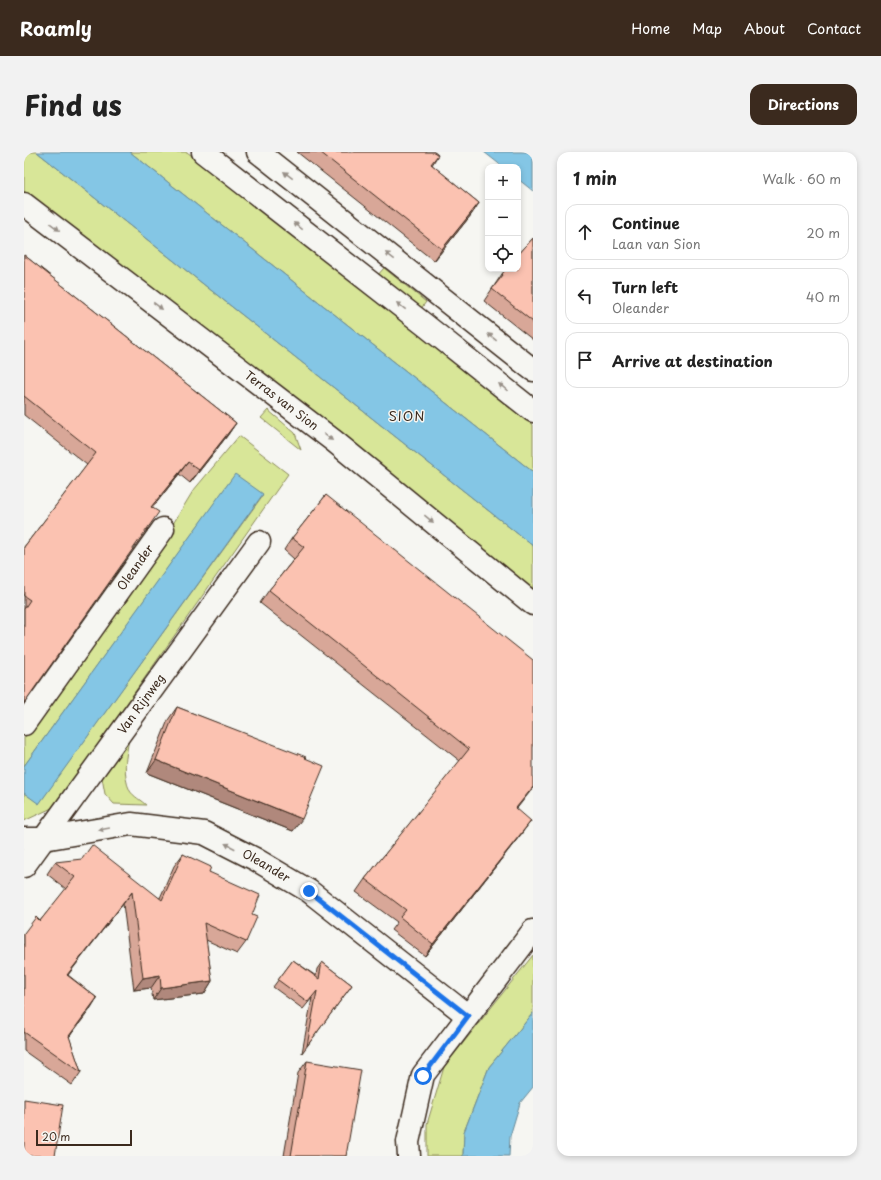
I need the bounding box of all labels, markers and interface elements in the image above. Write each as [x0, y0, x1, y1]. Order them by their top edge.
text: Roamly [20, 14, 92, 42]
text: Home [631, 18, 670, 39]
text: Map [692, 18, 722, 39]
text: About [744, 18, 785, 39]
text: Contact [807, 18, 861, 39]
text: Find us [24, 83, 122, 126]
button: Directions [750, 84, 857, 125]
map controls [485, 164, 521, 272]
button: + [485, 164, 521, 200]
text: 1 min [573, 165, 617, 191]
text: Walk · 60 m [763, 169, 841, 188]
one-way arrow [282, 171, 293, 180]
button: − [485, 200, 521, 236]
text: Continue [612, 211, 680, 234]
icon: ahead [574, 221, 596, 243]
one-way arrow [293, 222, 304, 231]
one-way arrow [50, 223, 60, 231]
text: 20 m [806, 223, 840, 242]
text: Laan van Sion [612, 234, 701, 253]
button: locate [485, 236, 521, 272]
one-way arrow [384, 251, 395, 260]
text: Turn left [612, 275, 678, 298]
icon: left [574, 285, 596, 307]
text: 40 m [806, 287, 840, 306]
text: Oleander [612, 298, 669, 317]
one-way arrow [153, 302, 164, 311]
one-way arrow [395, 302, 406, 311]
one-way arrow [486, 332, 497, 341]
icon: arrive [574, 349, 596, 371]
text: Arrive at destination [612, 349, 773, 372]
street label: Terras van Sion [241, 366, 323, 434]
one-way arrow [497, 383, 508, 392]
district label: SION [389, 406, 425, 425]
one-way arrow [323, 432, 333, 440]
one-way arrow [423, 514, 434, 523]
street label: Oleander [112, 540, 158, 594]
street label: Van Rijnweg [113, 670, 169, 737]
one-way arrow [98, 826, 110, 832]
one-way arrow [224, 843, 235, 849]
street label: Oleander [239, 844, 294, 886]
route end [300, 882, 318, 900]
route start [414, 1067, 432, 1085]
scale bar [36, 1128, 132, 1147]
text: 20 m [42, 1128, 70, 1145]

